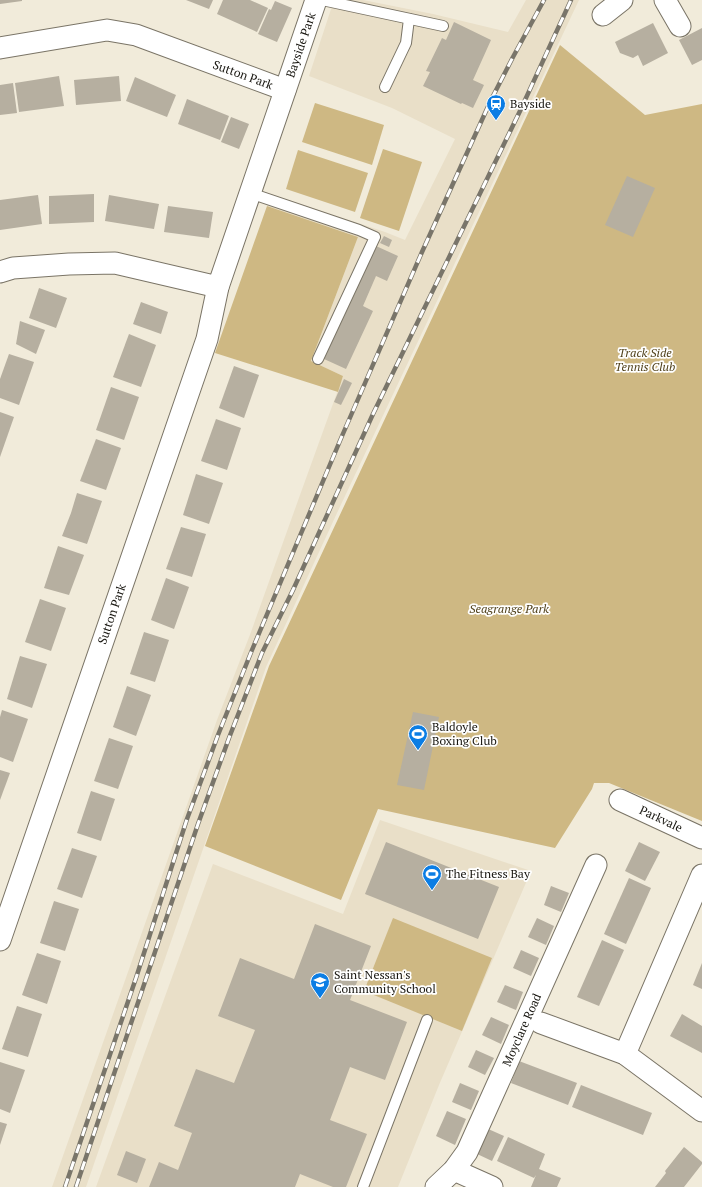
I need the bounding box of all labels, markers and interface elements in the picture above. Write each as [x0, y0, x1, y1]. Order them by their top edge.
street label: Bayside Park [282, 10, 319, 79]
street label: Sutton Park [211, 57, 276, 93]
station icon: Bayside [485, 93, 507, 121]
place label: Bayside [510, 96, 551, 111]
park label: Track Side Tennis Club [615, 345, 675, 374]
street label: Sutton Park [94, 581, 129, 646]
park label: Seagrange Park [469, 601, 549, 616]
place label: Baldoyle Boxing Club [432, 719, 497, 748]
sports icon: Baldoyle Boxing Club [407, 723, 429, 751]
street label: Parkvale [637, 802, 685, 835]
sports icon: The Fitness Bay [421, 863, 443, 891]
place label: The Fitness Bay [446, 866, 531, 881]
place label: Saint Nessan's Community School [334, 967, 436, 996]
school or university icon: Saint Nessan's Community School [309, 971, 331, 999]
street label: Moyclare Road [499, 991, 544, 1069]

